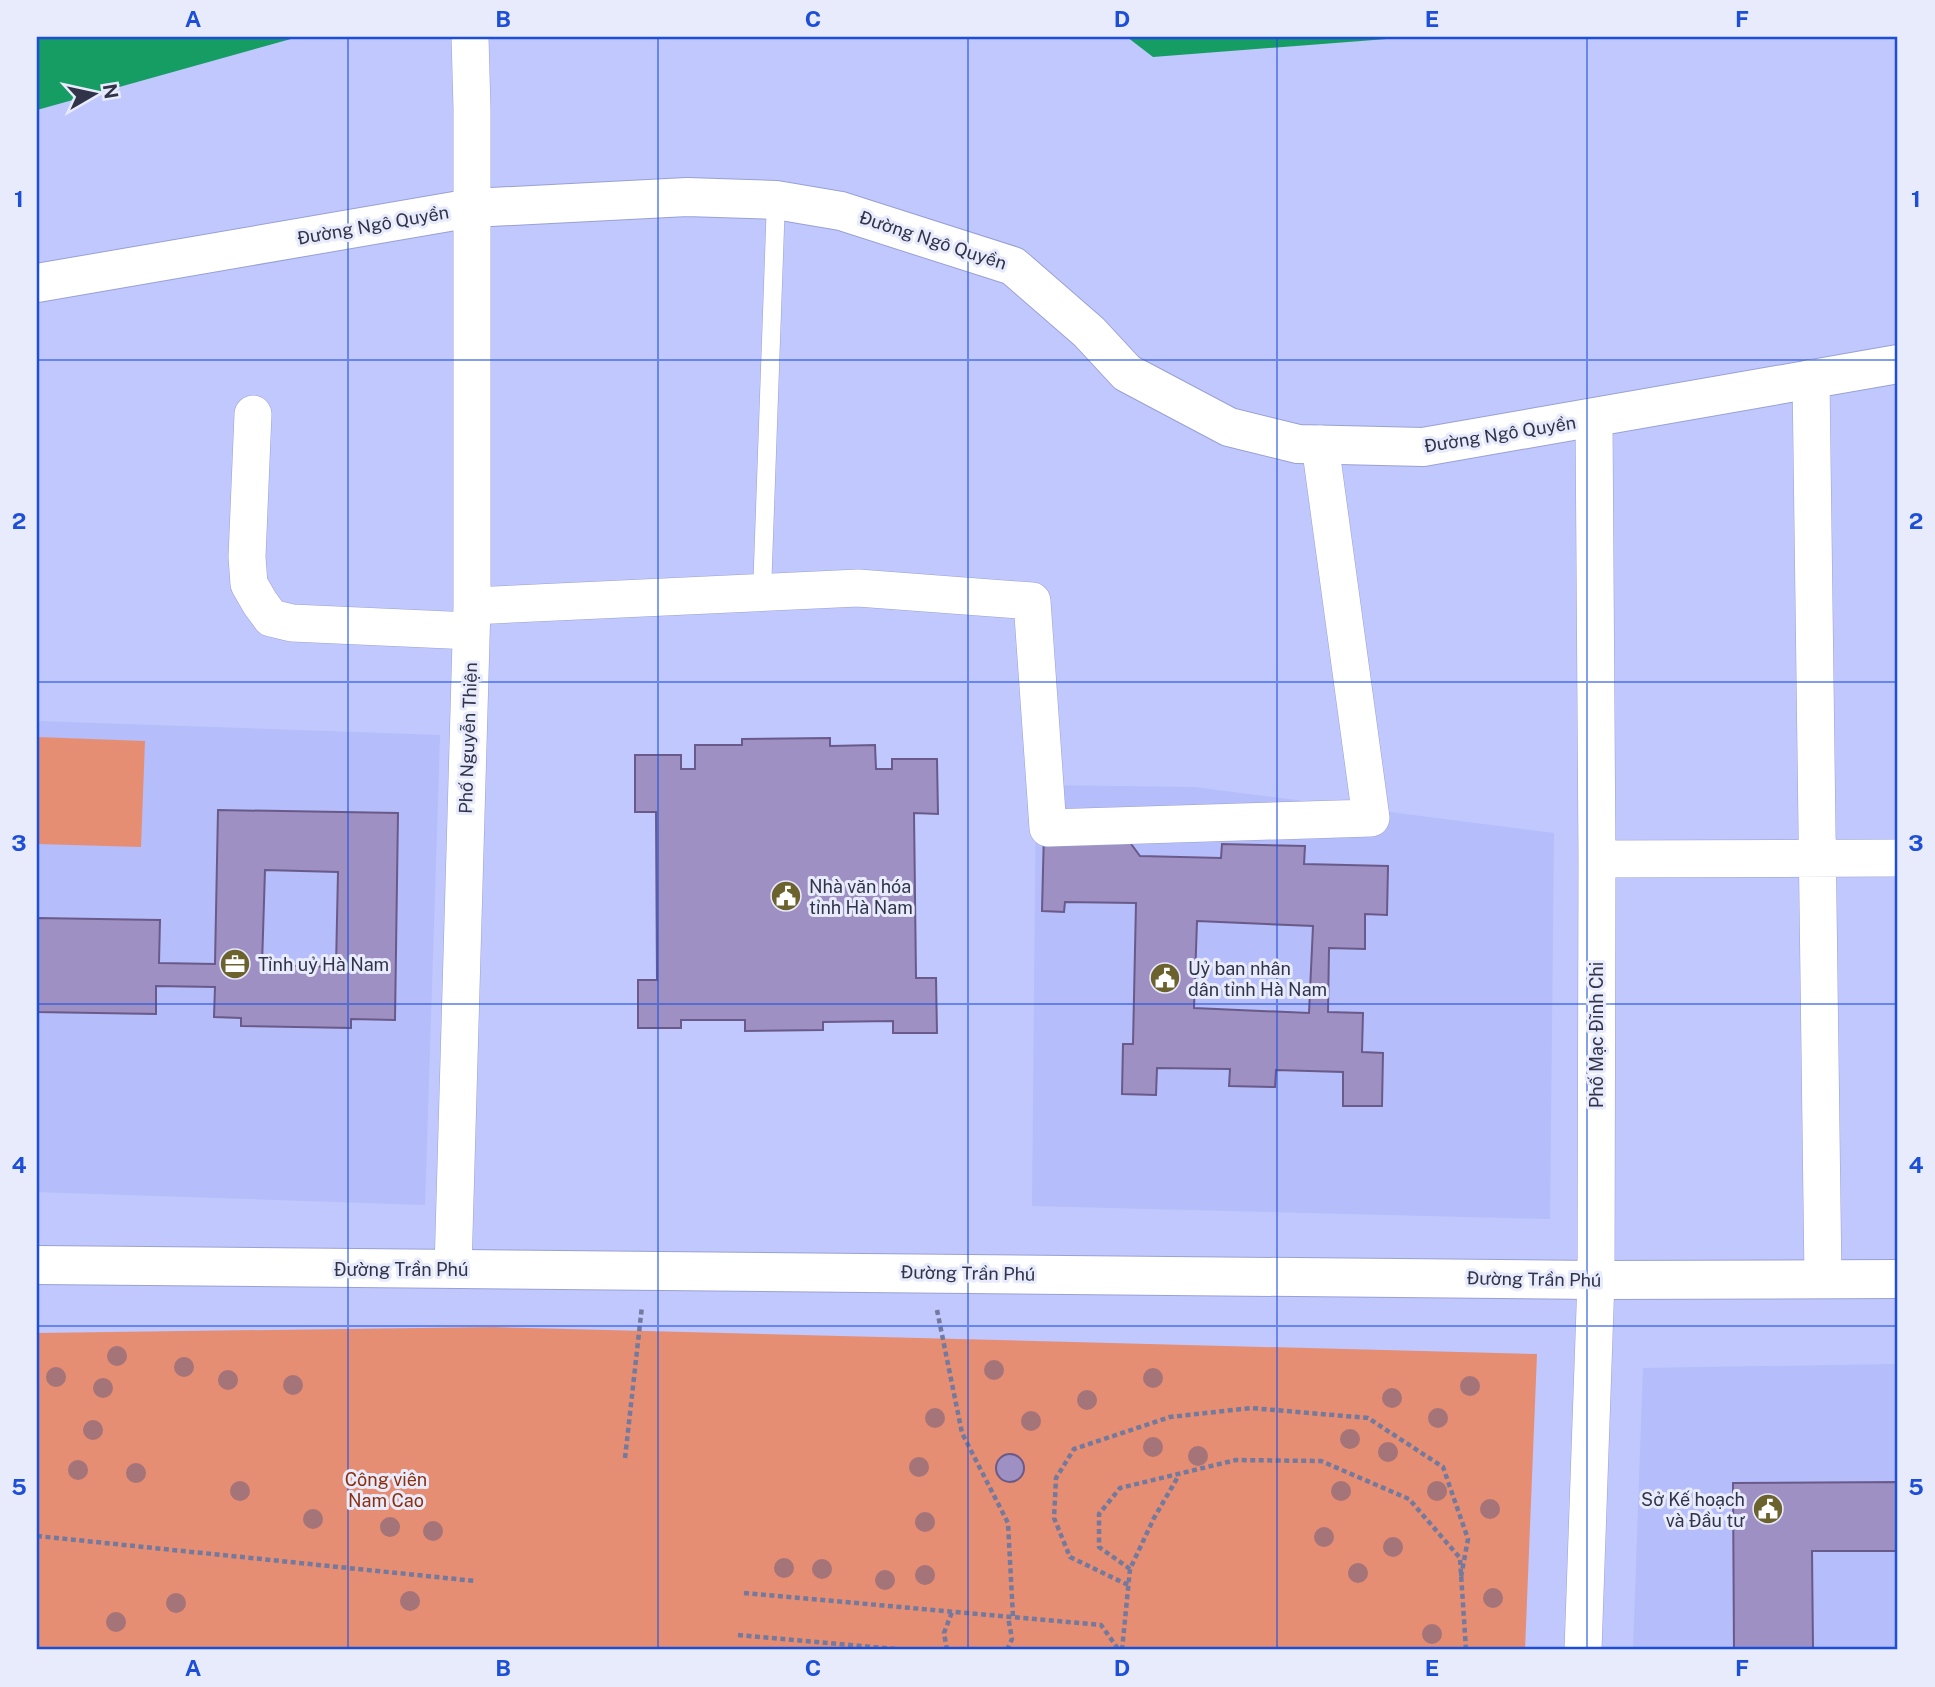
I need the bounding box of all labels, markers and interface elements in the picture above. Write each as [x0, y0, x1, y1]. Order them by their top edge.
text: A [185, 5, 202, 32]
text: B [495, 5, 511, 32]
text: C [805, 5, 821, 32]
text: D [1114, 5, 1130, 32]
text: E [1425, 5, 1439, 32]
text: F [1735, 5, 1749, 32]
north arrow [60, 60, 130, 130]
text: N [99, 82, 123, 100]
text: 1 [14, 185, 24, 212]
text: 1 [1911, 185, 1921, 212]
street label: Đường Ngô Quyền [296, 201, 450, 249]
street label: Đường Ngô Quyền [857, 206, 1009, 274]
street label: Đường Ngô Quyền [1422, 412, 1578, 456]
text: 2 [12, 507, 26, 534]
text: 2 [1909, 507, 1923, 534]
street label: Phố Nguyễn Thiện [455, 662, 481, 814]
text: 3 [11, 829, 27, 856]
text: 3 [1908, 829, 1924, 856]
place label: Nhà văn hóa tỉnh Hà Nam [809, 876, 913, 918]
public building icon: Nhà văn hóa tỉnh Hà Nam [769, 879, 803, 913]
office icon: Tỉnh uỷ Hà Nam [218, 947, 252, 981]
place label: Tỉnh uỷ Hà Nam [258, 954, 389, 975]
place label: Uỷ ban nhân dân tỉnh Hà Nam [1188, 958, 1327, 1000]
public building icon: Uỷ ban nhân dân tỉnh Hà Nam [1148, 961, 1182, 995]
street label: Phố Mạc Đĩnh Chi [1586, 962, 1607, 1108]
text: 4 [11, 1151, 27, 1178]
text: 4 [1908, 1151, 1924, 1178]
street label: Đường Trần Phú [334, 1259, 468, 1280]
street label: Đường Trần Phú [900, 1261, 1036, 1285]
street label: Đường Trần Phú [1466, 1267, 1602, 1291]
park label: Công viên Nam Cao [345, 1469, 427, 1511]
text: 5 [11, 1473, 27, 1500]
text: 5 [1908, 1473, 1924, 1500]
place label: Sở Kế hoạch và Đầu tư [1641, 1489, 1745, 1531]
public building icon: Sở Kế hoạch và Đầu tư [1751, 1492, 1785, 1526]
text: A [185, 1654, 202, 1681]
text: B [495, 1654, 511, 1681]
text: C [805, 1654, 821, 1681]
text: D [1114, 1654, 1130, 1681]
text: E [1425, 1654, 1439, 1681]
text: F [1735, 1654, 1749, 1681]

